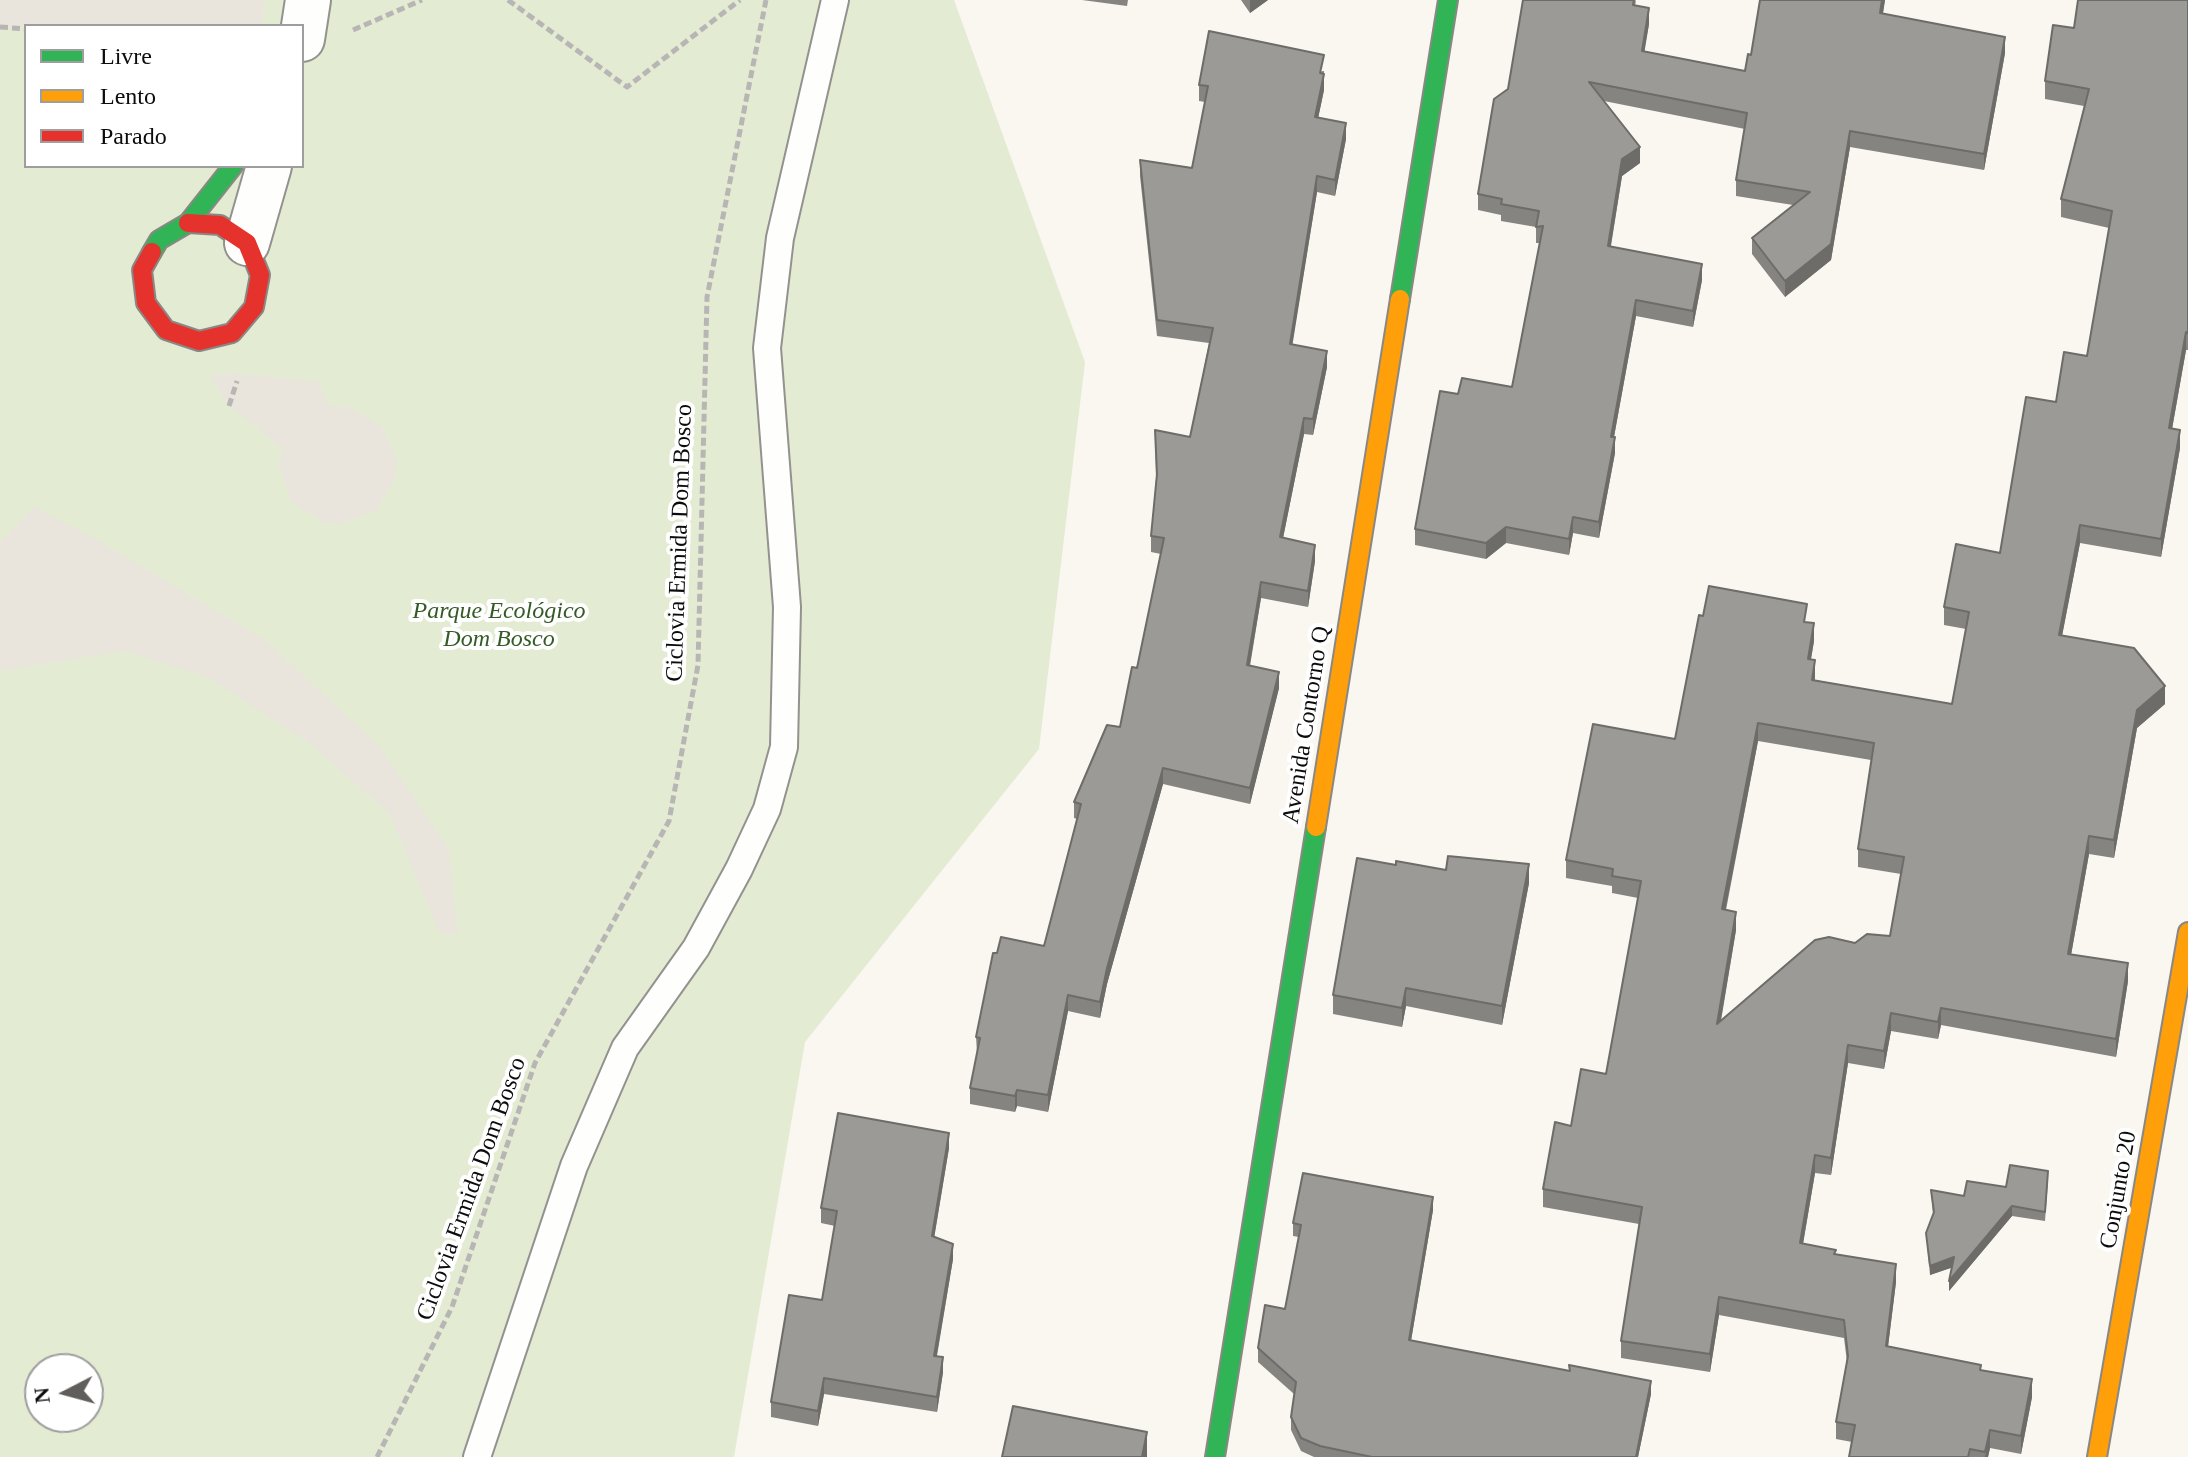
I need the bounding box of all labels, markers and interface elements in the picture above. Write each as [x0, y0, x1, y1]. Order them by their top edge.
legend [24, 24, 304, 168]
text: Livre [100, 43, 152, 69]
text: Lento [100, 83, 156, 109]
text: Parado [100, 123, 167, 149]
street label: Ciclovia Ermida Dom Bosco [661, 404, 699, 682]
park label: Parque Ecológico Dom Bosco [412, 598, 586, 654]
street label: Avenida Contorno Q [1277, 624, 1337, 826]
street label: Ciclovia Ermida Dom Bosco [411, 1053, 533, 1325]
street label: Conjunto 20 [2094, 1129, 2144, 1251]
north arrow [24, 1353, 104, 1433]
text: N [28, 1386, 55, 1405]

